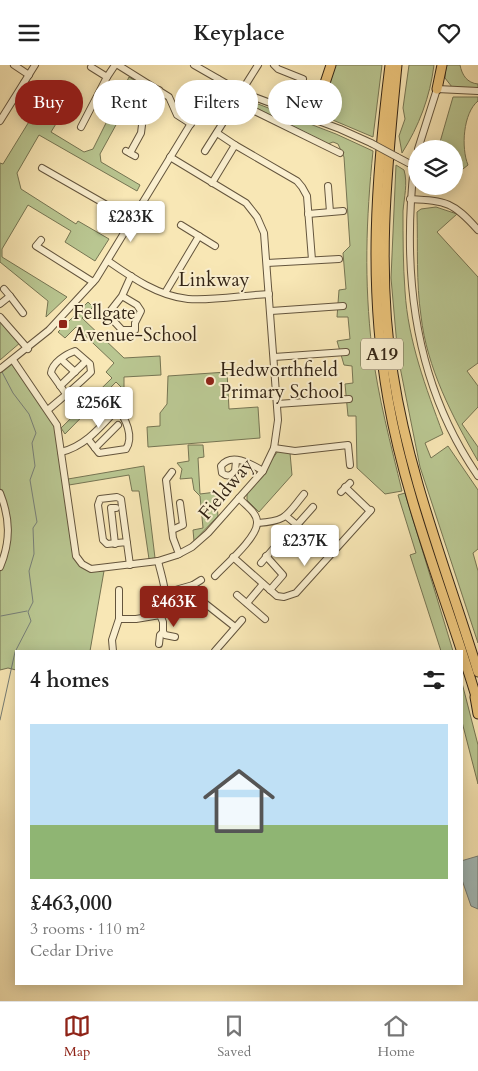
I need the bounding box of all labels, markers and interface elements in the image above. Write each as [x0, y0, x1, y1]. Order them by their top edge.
text: Keyplace [193, 18, 285, 48]
icon: menu [15, 19, 43, 47]
icon: heart [435, 19, 463, 47]
chip: Buy [15, 80, 83, 125]
chip: Rent [93, 80, 165, 125]
chip: Filters [175, 80, 258, 125]
chip: New [268, 80, 342, 125]
map controls [408, 140, 463, 195]
button: layers [408, 140, 463, 195]
pin: £283K [96, 201, 166, 243]
text: £283K [108, 206, 154, 228]
street label: Linkway [178, 267, 250, 293]
place label: Fellgate Avenue-School [73, 300, 197, 348]
marker: Fellgate Avenue-School [57, 318, 69, 330]
road number: A19 [361, 339, 403, 369]
place label: Hedworthfield Primary School [220, 357, 344, 405]
marker: Hedworthfield Primary School [204, 375, 216, 387]
pin: £256K [64, 387, 134, 429]
text: £256K [76, 392, 122, 414]
street label: Fieldway [193, 453, 259, 525]
pin: £237K [270, 525, 340, 567]
text: £237K [282, 530, 328, 552]
pin: £463K [139, 585, 209, 628]
text: £463K [151, 591, 197, 613]
text: 4 homes [30, 666, 109, 695]
icon: filters [420, 666, 448, 694]
icon: home [194, 756, 284, 846]
text: £463,000 [30, 889, 112, 918]
text: 3 rooms · 110 m² [30, 918, 145, 940]
text: Cedar Drive [30, 940, 114, 962]
tab: Map [63, 1012, 91, 1061]
tab: Saved [217, 1012, 251, 1061]
tab: Home [377, 1012, 415, 1061]

